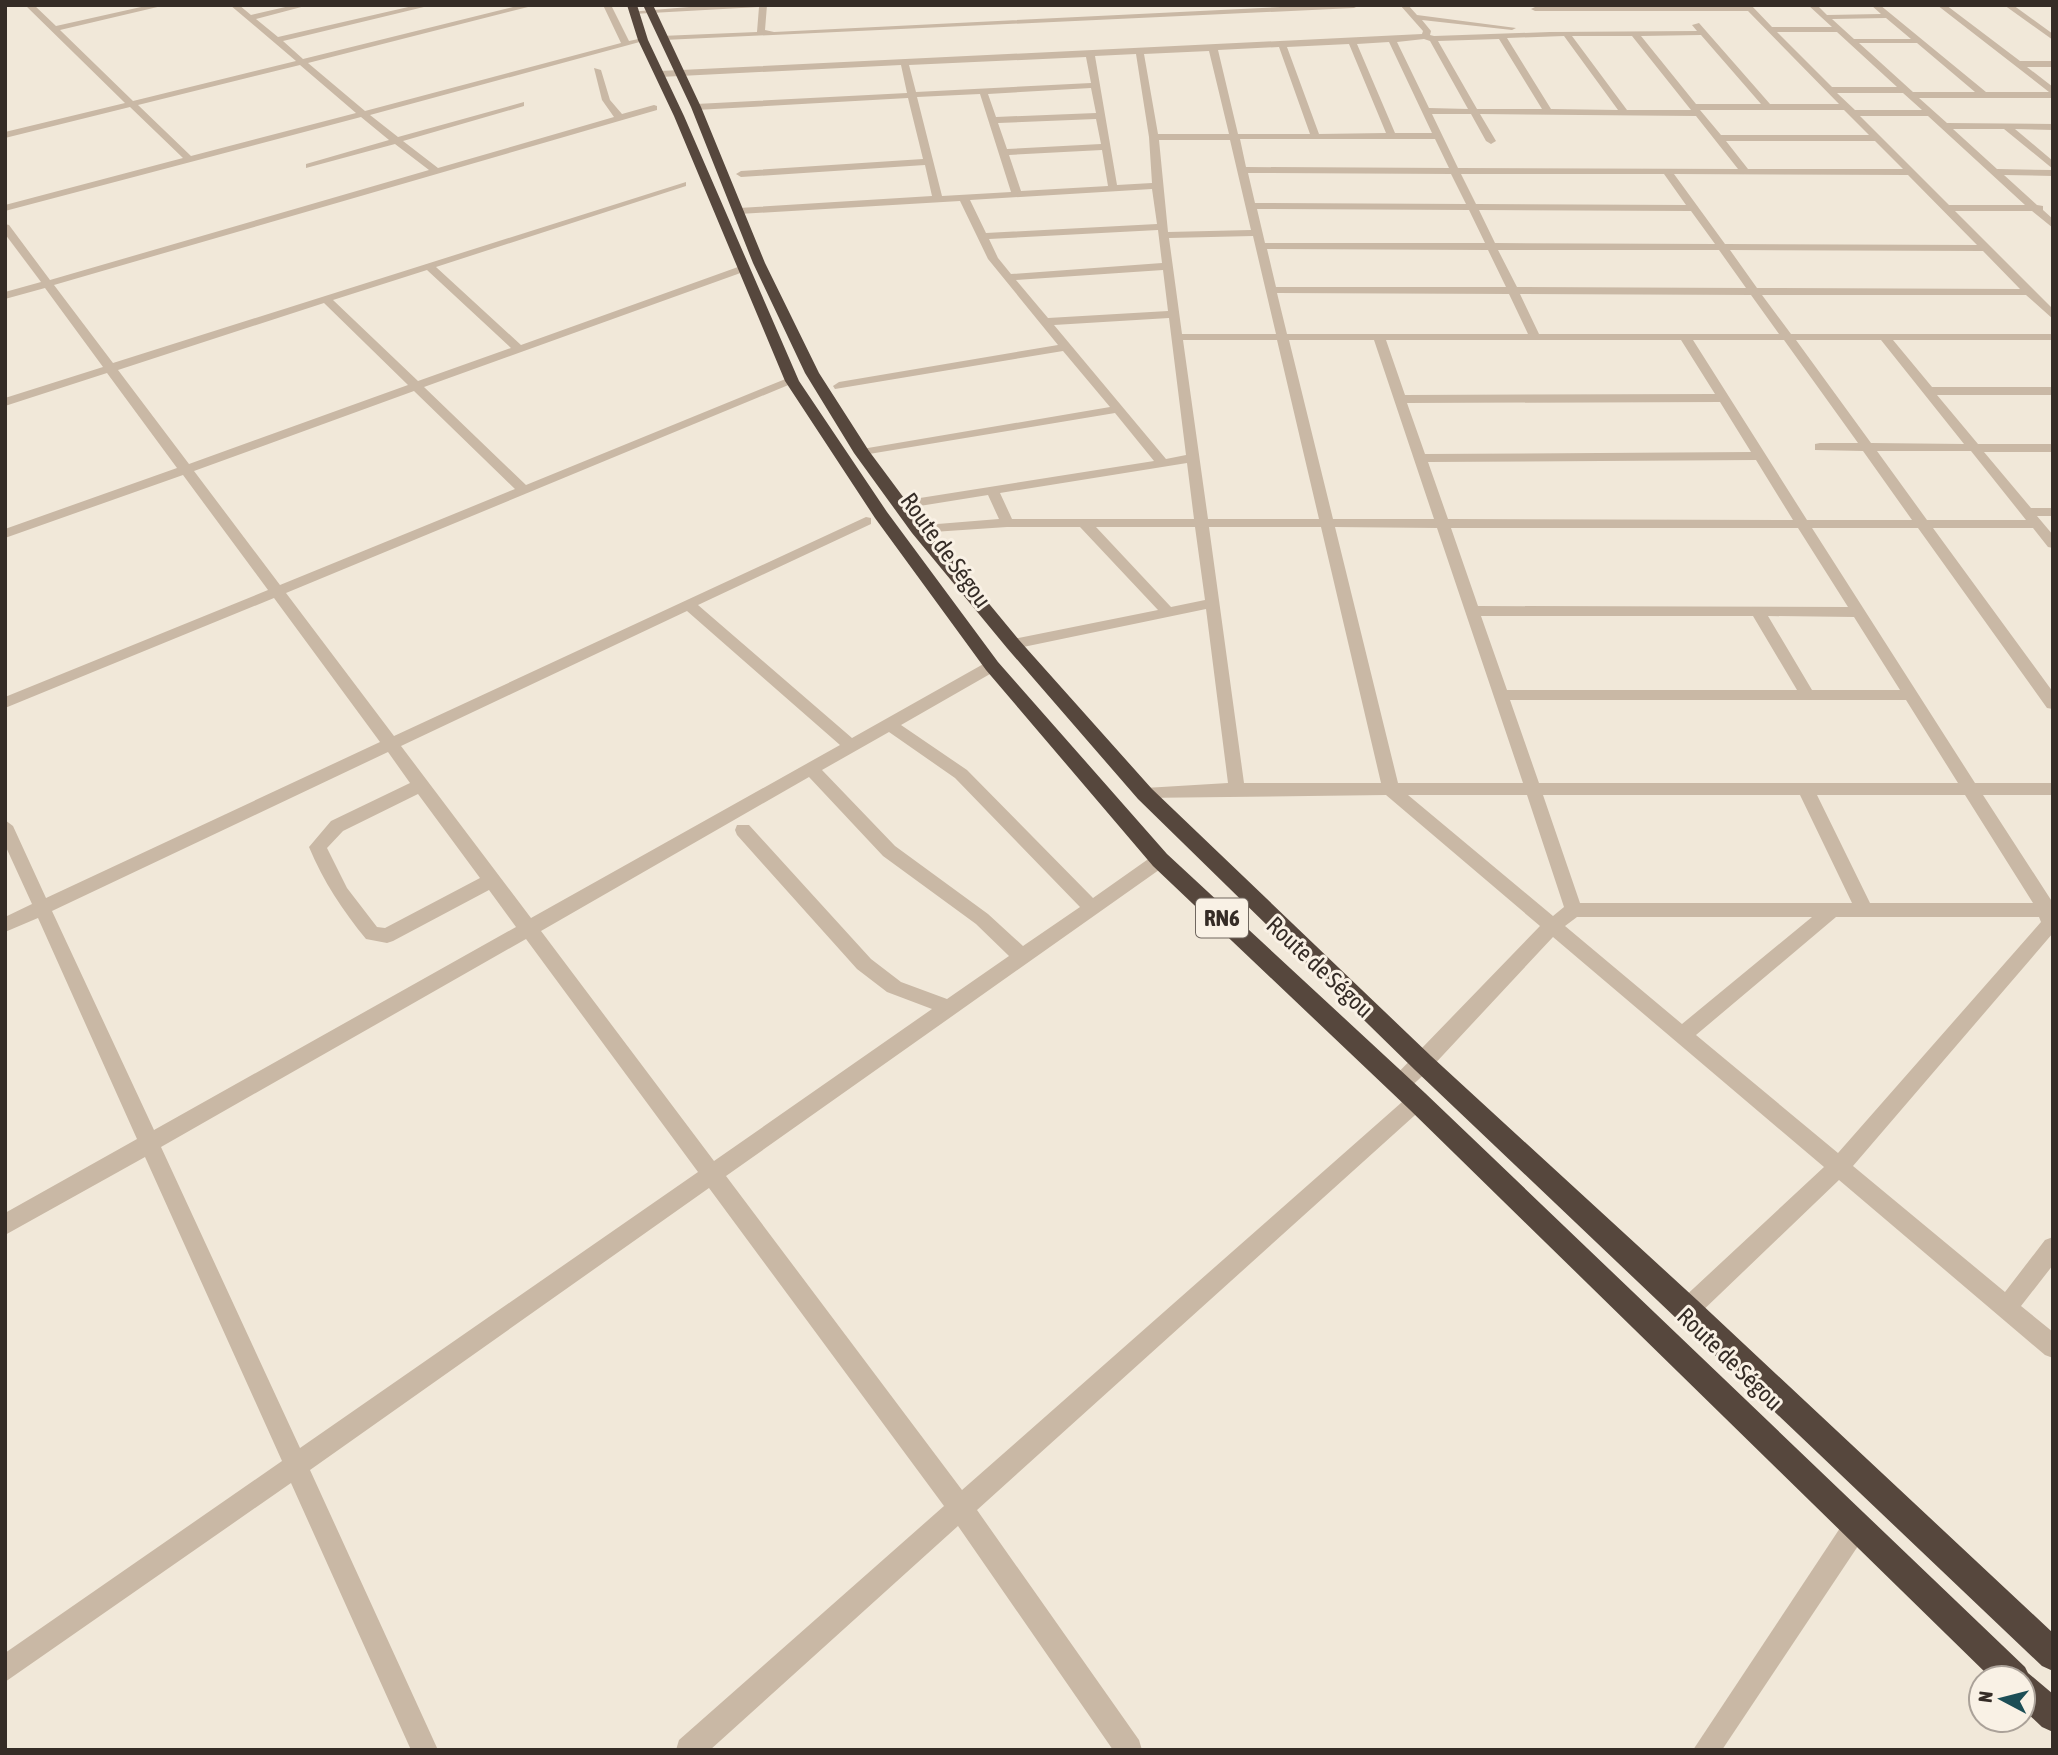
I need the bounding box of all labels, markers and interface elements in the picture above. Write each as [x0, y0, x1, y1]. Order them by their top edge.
street label: Route de Ségou [895, 487, 997, 613]
road number: RN6 [1196, 898, 1248, 937]
street label: Route de Ségou [1261, 911, 1379, 1023]
street label: Route de Ségou [1672, 1302, 1788, 1416]
north arrow [1967, 1664, 2037, 1734]
text: N [1974, 1690, 1997, 1704]

